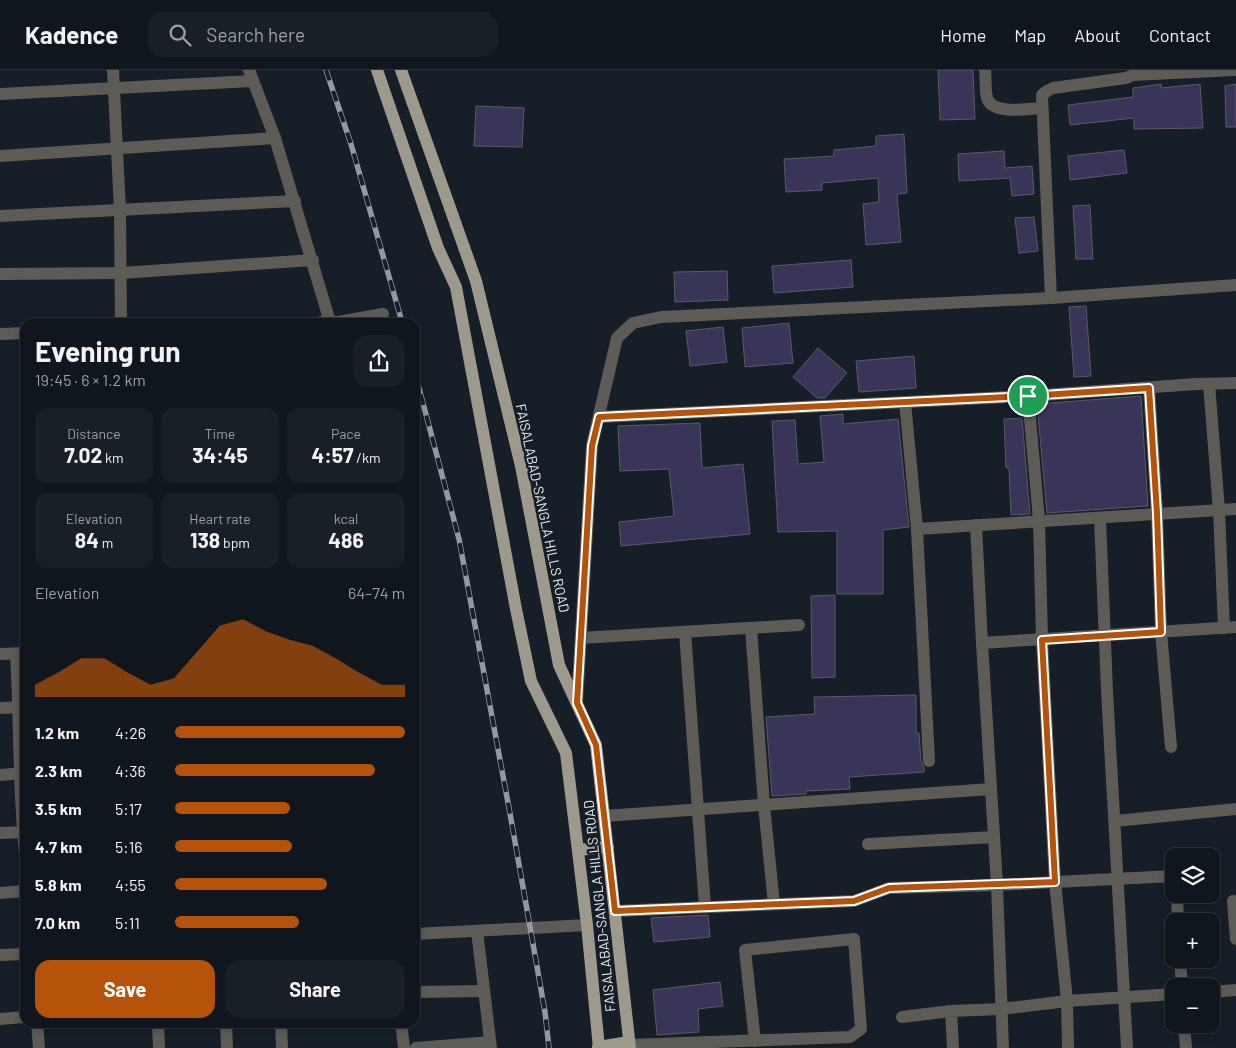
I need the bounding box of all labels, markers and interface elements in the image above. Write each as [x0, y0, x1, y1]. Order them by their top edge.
search box [148, 12, 498, 57]
text: Kadence [25, 20, 118, 49]
icon: search [166, 21, 194, 49]
text: Search here [206, 23, 305, 46]
text: Home [940, 24, 986, 46]
text: Map [1014, 24, 1046, 46]
text: About [1074, 24, 1121, 46]
text: Contact [1149, 24, 1211, 46]
text: Evening run [35, 334, 181, 368]
button: share [353, 335, 405, 387]
text: 19:45 · 6 × 1.2 km [35, 370, 146, 389]
pin [1007, 375, 1049, 417]
icon: arrive [1014, 382, 1042, 410]
street label: FAISALABAD-SANGLA HILLS ROAD [513, 402, 573, 614]
text: Distance [67, 425, 121, 442]
text: Time [205, 425, 235, 442]
text: Pace [331, 425, 361, 442]
text: 7.02 [64, 442, 102, 467]
text: 34:45 [192, 442, 248, 467]
text: 4:57 [311, 442, 354, 467]
text: km [102, 449, 124, 466]
text: /km [354, 449, 381, 466]
text: Elevation [66, 510, 122, 527]
text: Heart rate [189, 510, 251, 527]
text: kcal [334, 510, 358, 527]
text: 84 [75, 527, 99, 552]
text: 138 [190, 527, 220, 552]
text: 486 [328, 527, 364, 552]
text: m [99, 534, 113, 551]
text: bpm [220, 534, 250, 551]
text: Elevation [35, 583, 99, 602]
text: 64–74 m [348, 583, 405, 602]
text: 1.2 km [35, 723, 79, 742]
text: 4:26 [115, 723, 146, 742]
text: 2.3 km [35, 761, 82, 780]
text: 4:36 [115, 761, 146, 780]
text: 3.5 km [35, 799, 82, 818]
text: 5:17 [115, 799, 142, 818]
street label: FAISALABAD-SANGLA HILLS ROAD [579, 799, 619, 1013]
text: 4.7 km [35, 837, 82, 856]
text: 5:16 [115, 837, 143, 856]
map controls [1165, 848, 1220, 1033]
button: layers [1165, 848, 1220, 903]
text: 5.8 km [35, 875, 82, 894]
text: 4:55 [115, 875, 146, 894]
text: 7.0 km [35, 913, 80, 932]
text: 5:11 [115, 913, 140, 932]
button: + [1165, 913, 1220, 968]
button: Save [35, 960, 215, 1018]
button: Share [225, 960, 405, 1018]
button: − [1165, 978, 1220, 1033]

